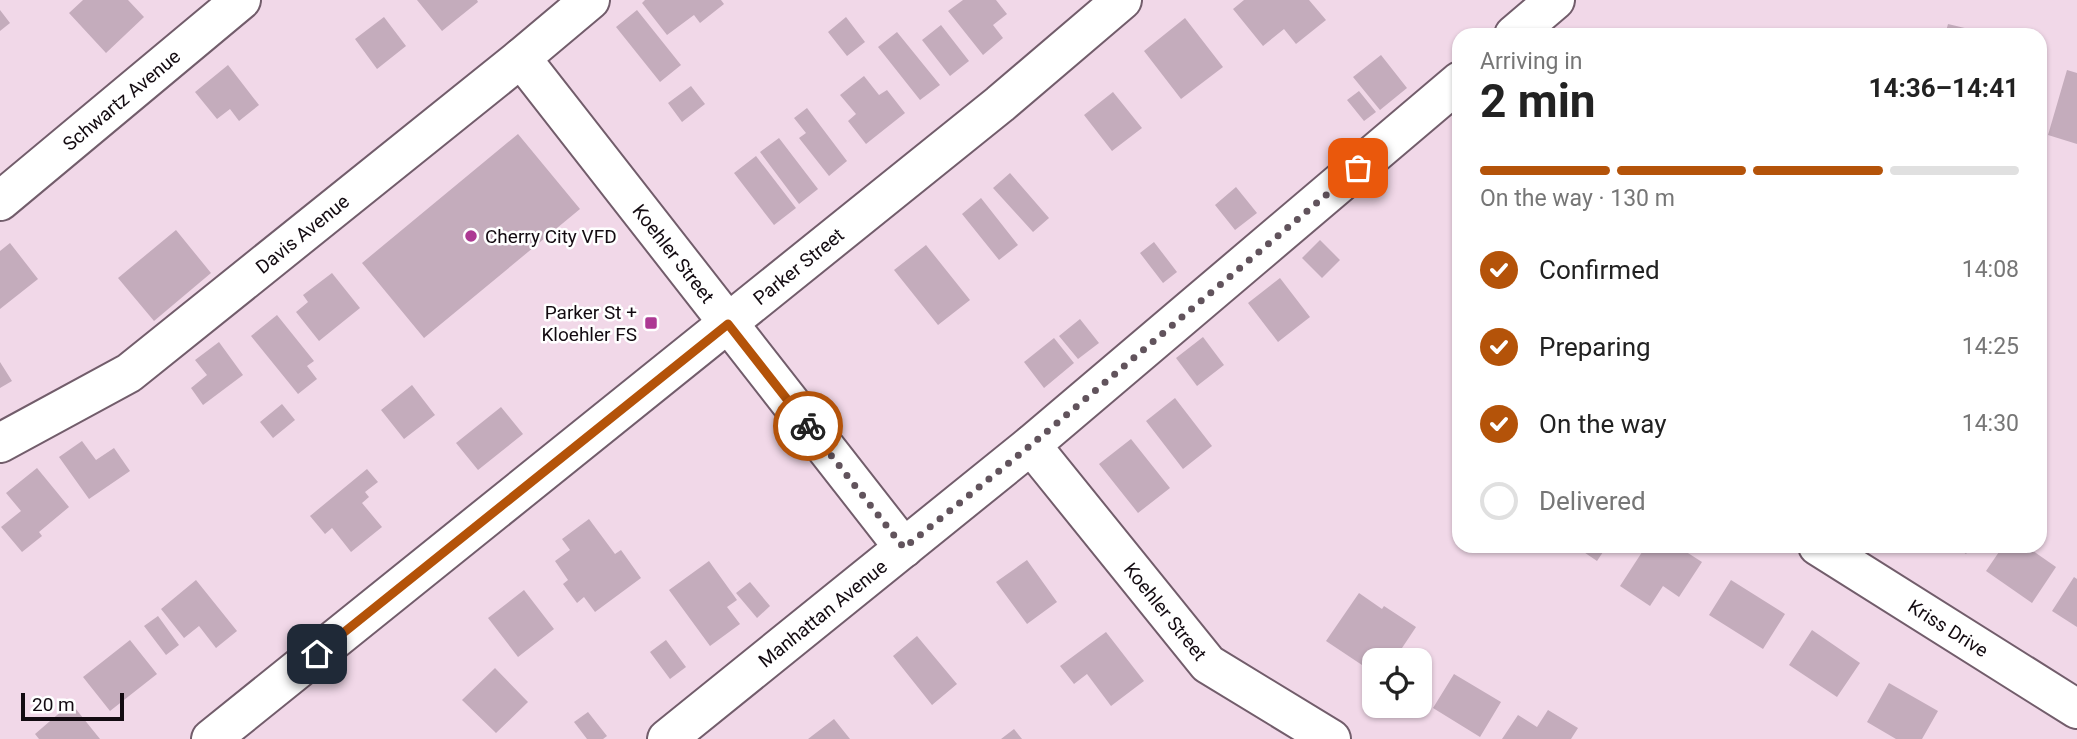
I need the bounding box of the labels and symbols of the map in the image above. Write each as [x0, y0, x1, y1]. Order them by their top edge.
street label: Schwartz Avenue [58, 44, 185, 155]
pin [1328, 138, 1388, 198]
street label: Davis Avenue [251, 189, 354, 278]
street label: Koehler Street [628, 199, 719, 307]
street label: Parker Street [749, 223, 848, 310]
place label: Cherry City VFD [485, 225, 617, 248]
marker: Cherry City VFD [463, 228, 479, 244]
place label: Parker St + Kloehler FS [541, 301, 637, 346]
marker: Parker St + Kloehler FS [643, 315, 659, 331]
courier [773, 391, 843, 461]
street label: Manhattan Avenue [754, 555, 891, 672]
street label: Koehler Street [1119, 558, 1212, 665]
street label: Kriss Drive [1904, 594, 1993, 662]
pin [287, 624, 347, 684]
scale bar [21, 690, 124, 722]

